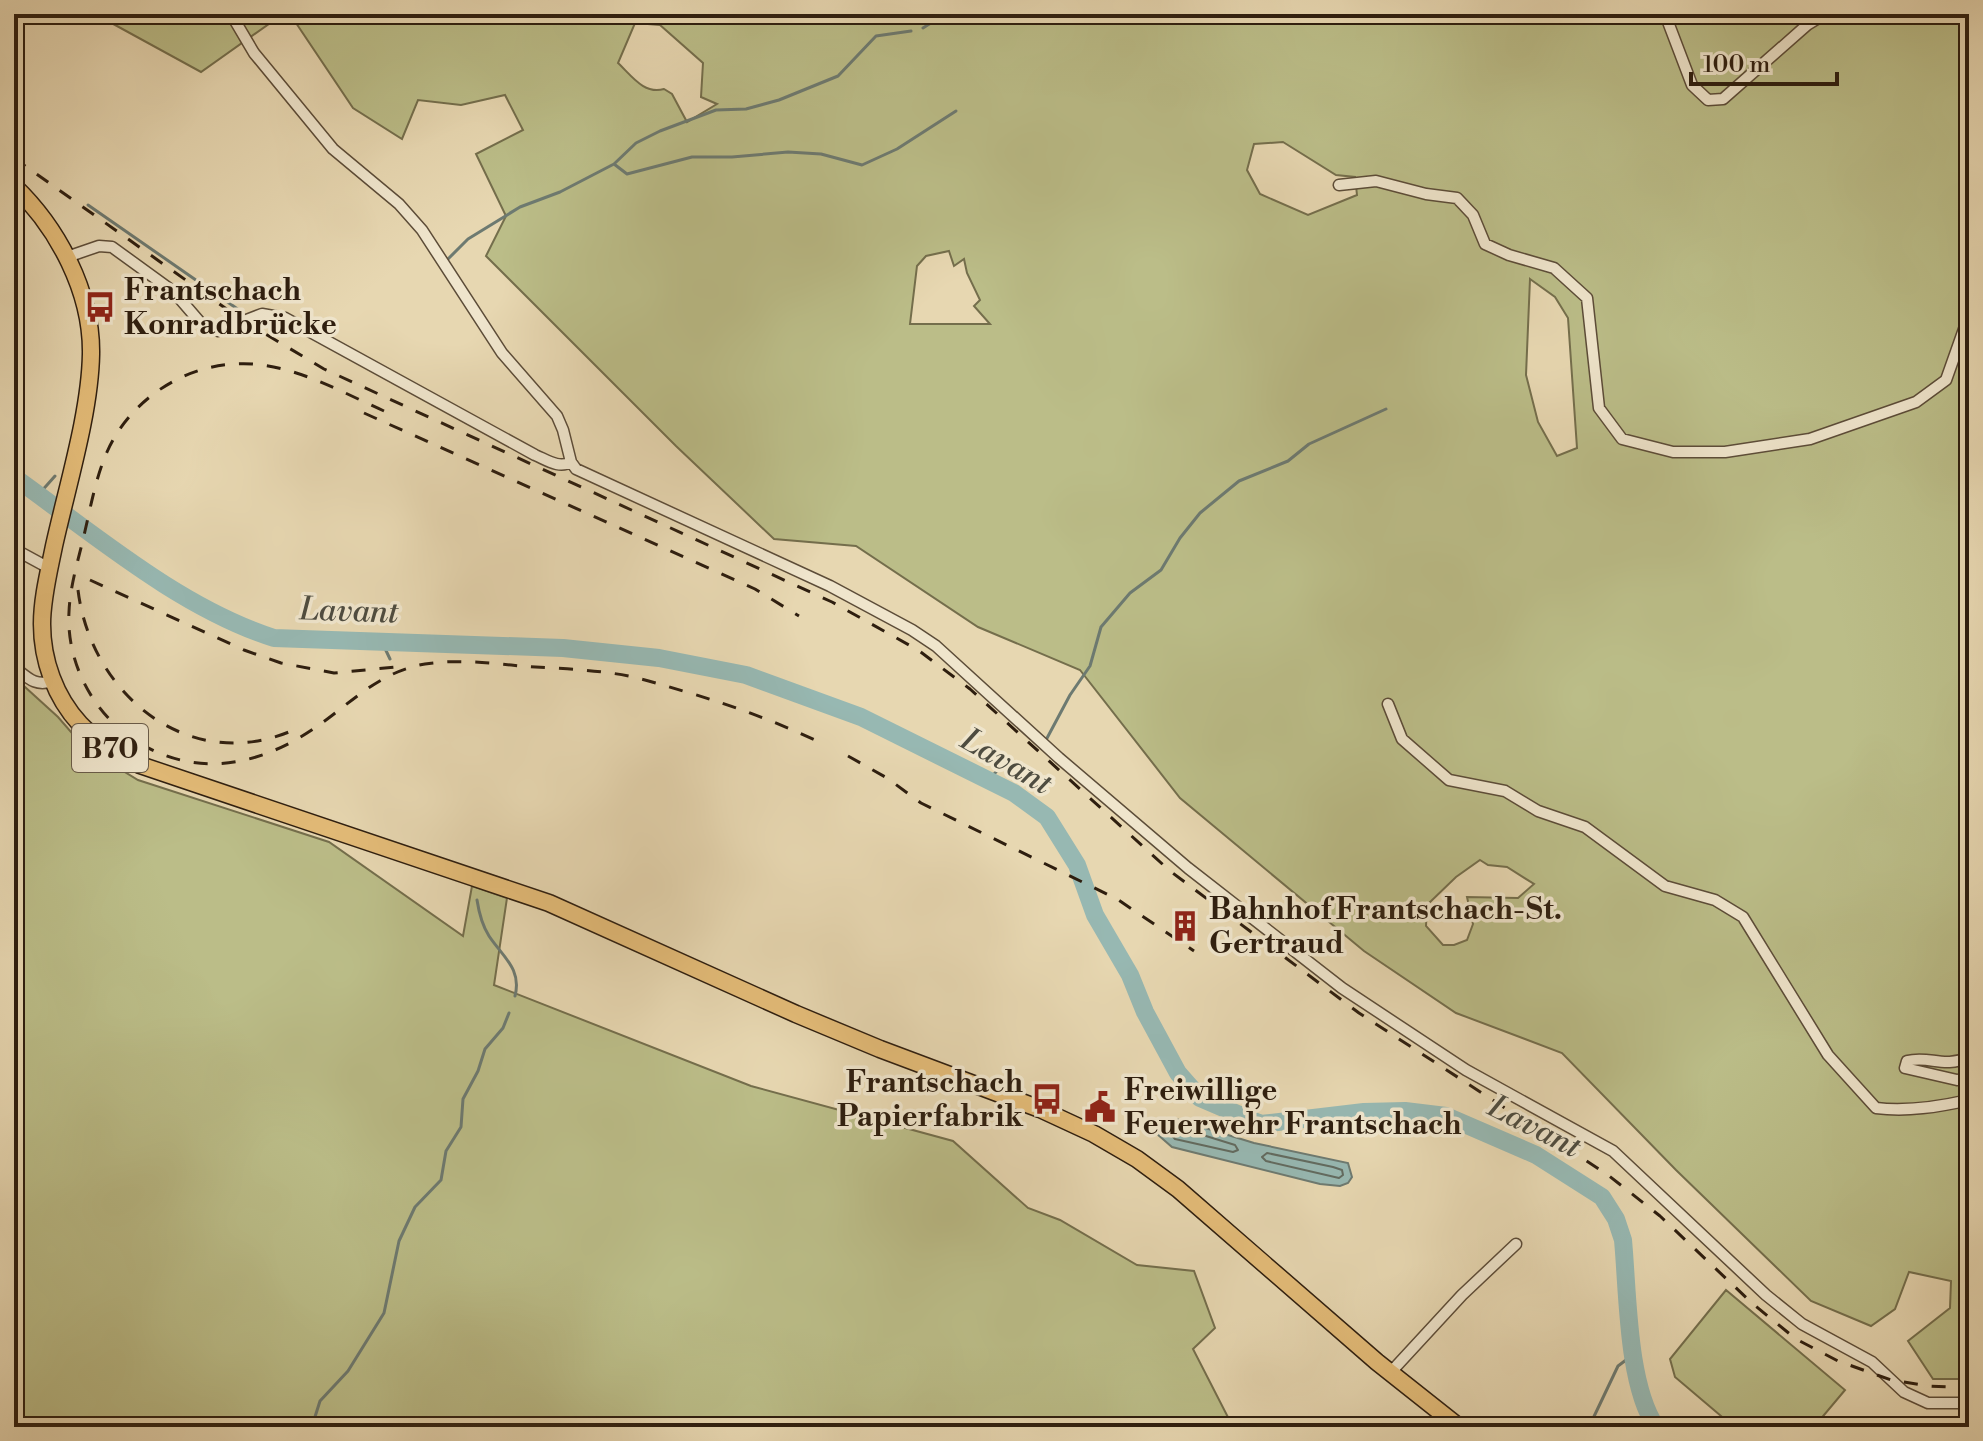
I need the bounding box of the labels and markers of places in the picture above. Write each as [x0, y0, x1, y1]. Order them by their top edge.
place label: Frantschach Konradbrücke [124, 272, 337, 344]
bus stop icon: Frantschach Konradbrücke [83, 290, 117, 324]
place label: Bahnhof Frantschach-St. Gertraud [1209, 891, 1562, 963]
building icon: Bahnhof Frantschach-St. Gertraud [1168, 909, 1202, 943]
place label: Frantschach Papierfabrik [837, 1064, 1023, 1136]
place label: Freiwillige Feuerwehr Frantschach [1124, 1072, 1462, 1144]
bus stop icon: Frantschach Papierfabrik [1030, 1082, 1064, 1116]
public building icon: Freiwillige Feuerwehr Frantschach [1083, 1090, 1117, 1124]

